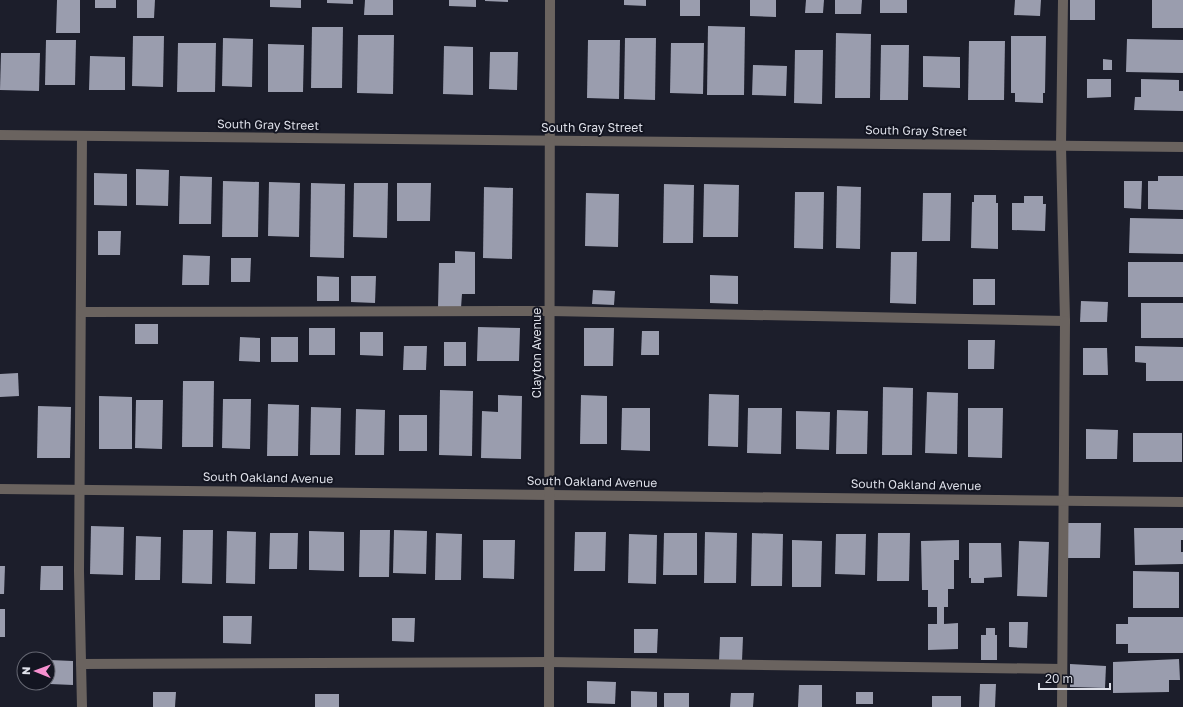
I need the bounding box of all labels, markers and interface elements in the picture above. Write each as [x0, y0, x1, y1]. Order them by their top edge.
street label: South Gray Street [217, 116, 319, 133]
street label: South Gray Street [541, 120, 643, 135]
street label: South Gray Street [865, 122, 967, 139]
street label: Clayton Avenue [529, 308, 544, 398]
street label: South Oakland Avenue [203, 469, 333, 486]
street label: South Oakland Avenue [527, 473, 657, 490]
street label: South Oakland Avenue [851, 476, 981, 493]
north arrow [16, 651, 56, 691]
scale bar [1039, 665, 1110, 691]
text: N [19, 667, 32, 675]
text: 20 m [1045, 671, 1073, 686]

